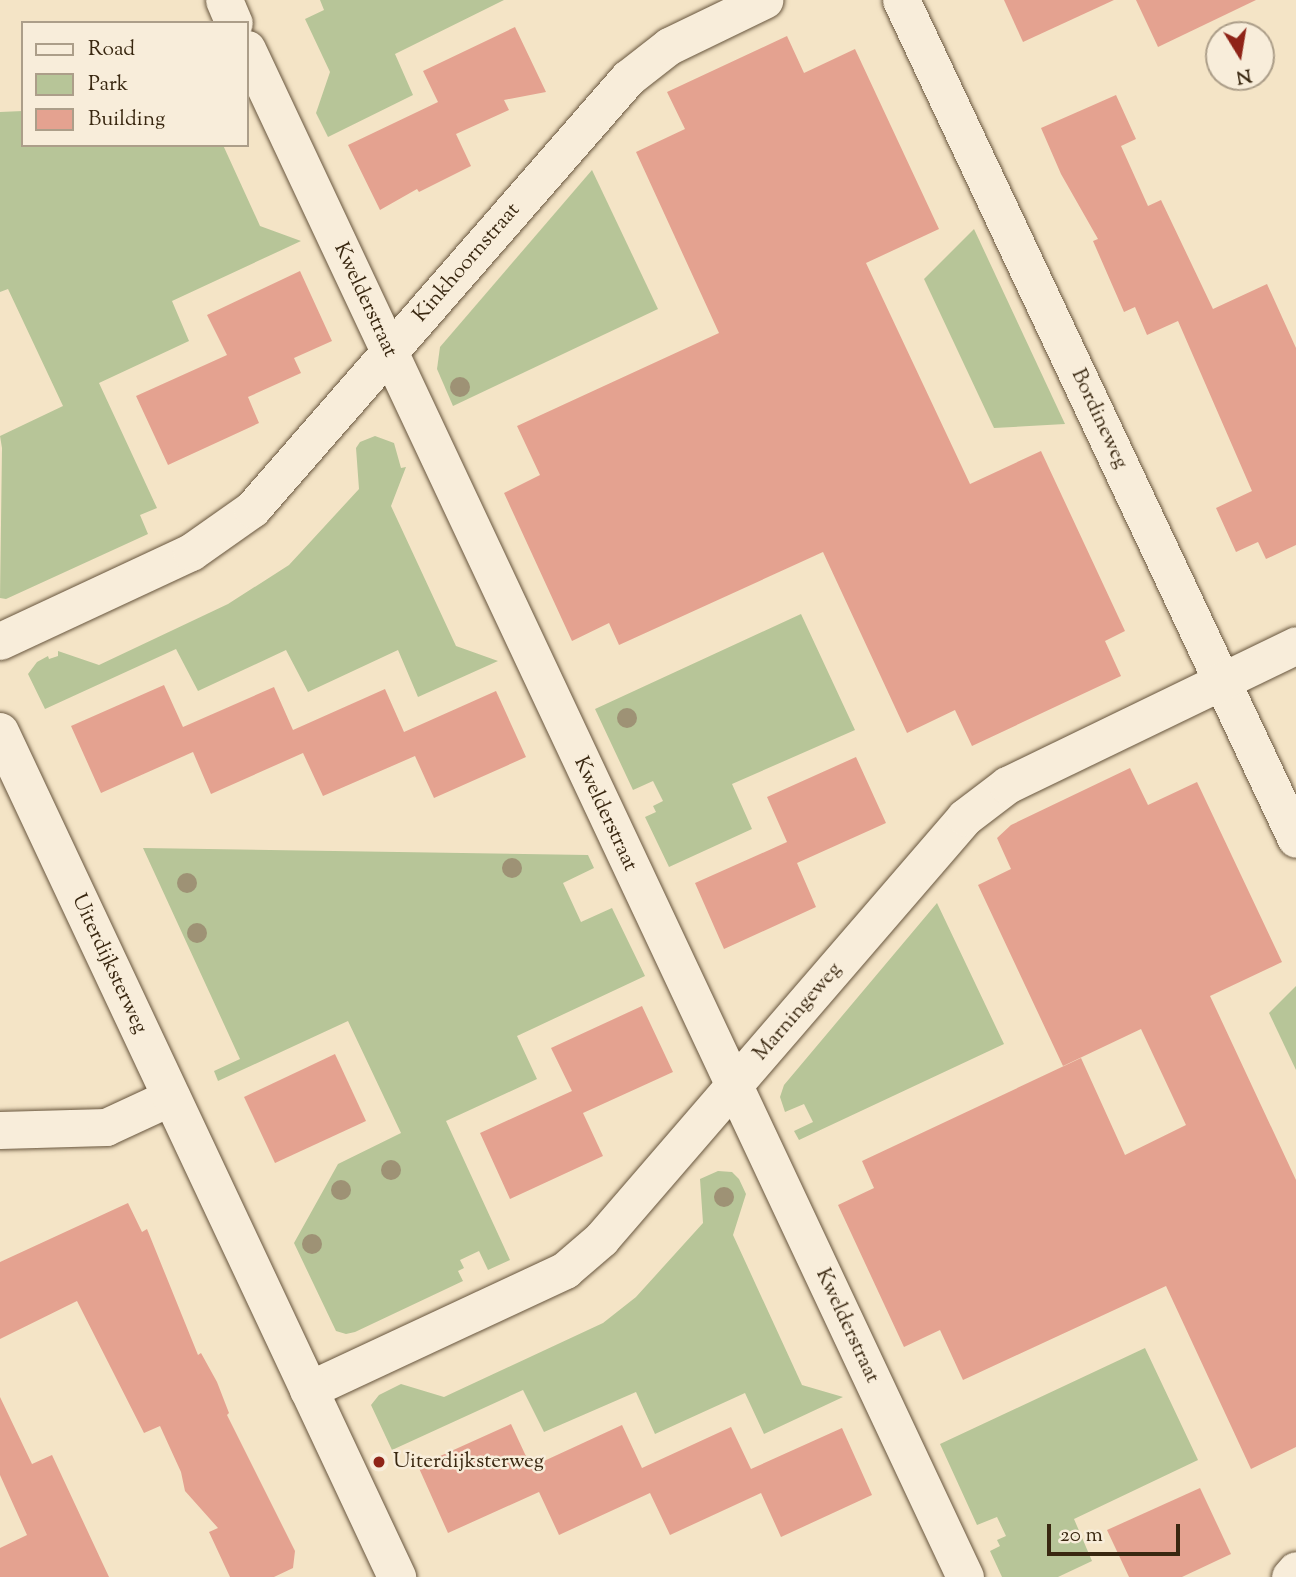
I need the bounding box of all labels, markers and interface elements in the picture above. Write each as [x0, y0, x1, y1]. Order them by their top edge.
legend [21, 21, 248, 147]
north arrow [1205, 21, 1275, 91]
text: Road [88, 35, 135, 65]
text: N [1234, 60, 1254, 90]
text: Park [88, 70, 128, 100]
text: Building [88, 105, 165, 135]
street label: Kinkhoornstraat [408, 198, 526, 328]
street label: Kwelderstraat [327, 239, 403, 361]
street label: Bordineweg [1065, 365, 1133, 473]
street label: Kwelderstraat [567, 753, 643, 875]
street label: Uiterdijksterweg [66, 890, 152, 1038]
street label: Marningeweg [749, 958, 847, 1066]
street label: Kwelderstraat [809, 1265, 885, 1387]
place label: Uiterdijksterweg [393, 1449, 544, 1475]
marker: Uiterdijksterweg [371, 1454, 387, 1470]
scale bar [1051, 1510, 1184, 1554]
text: 20 m [1060, 1521, 1103, 1551]

